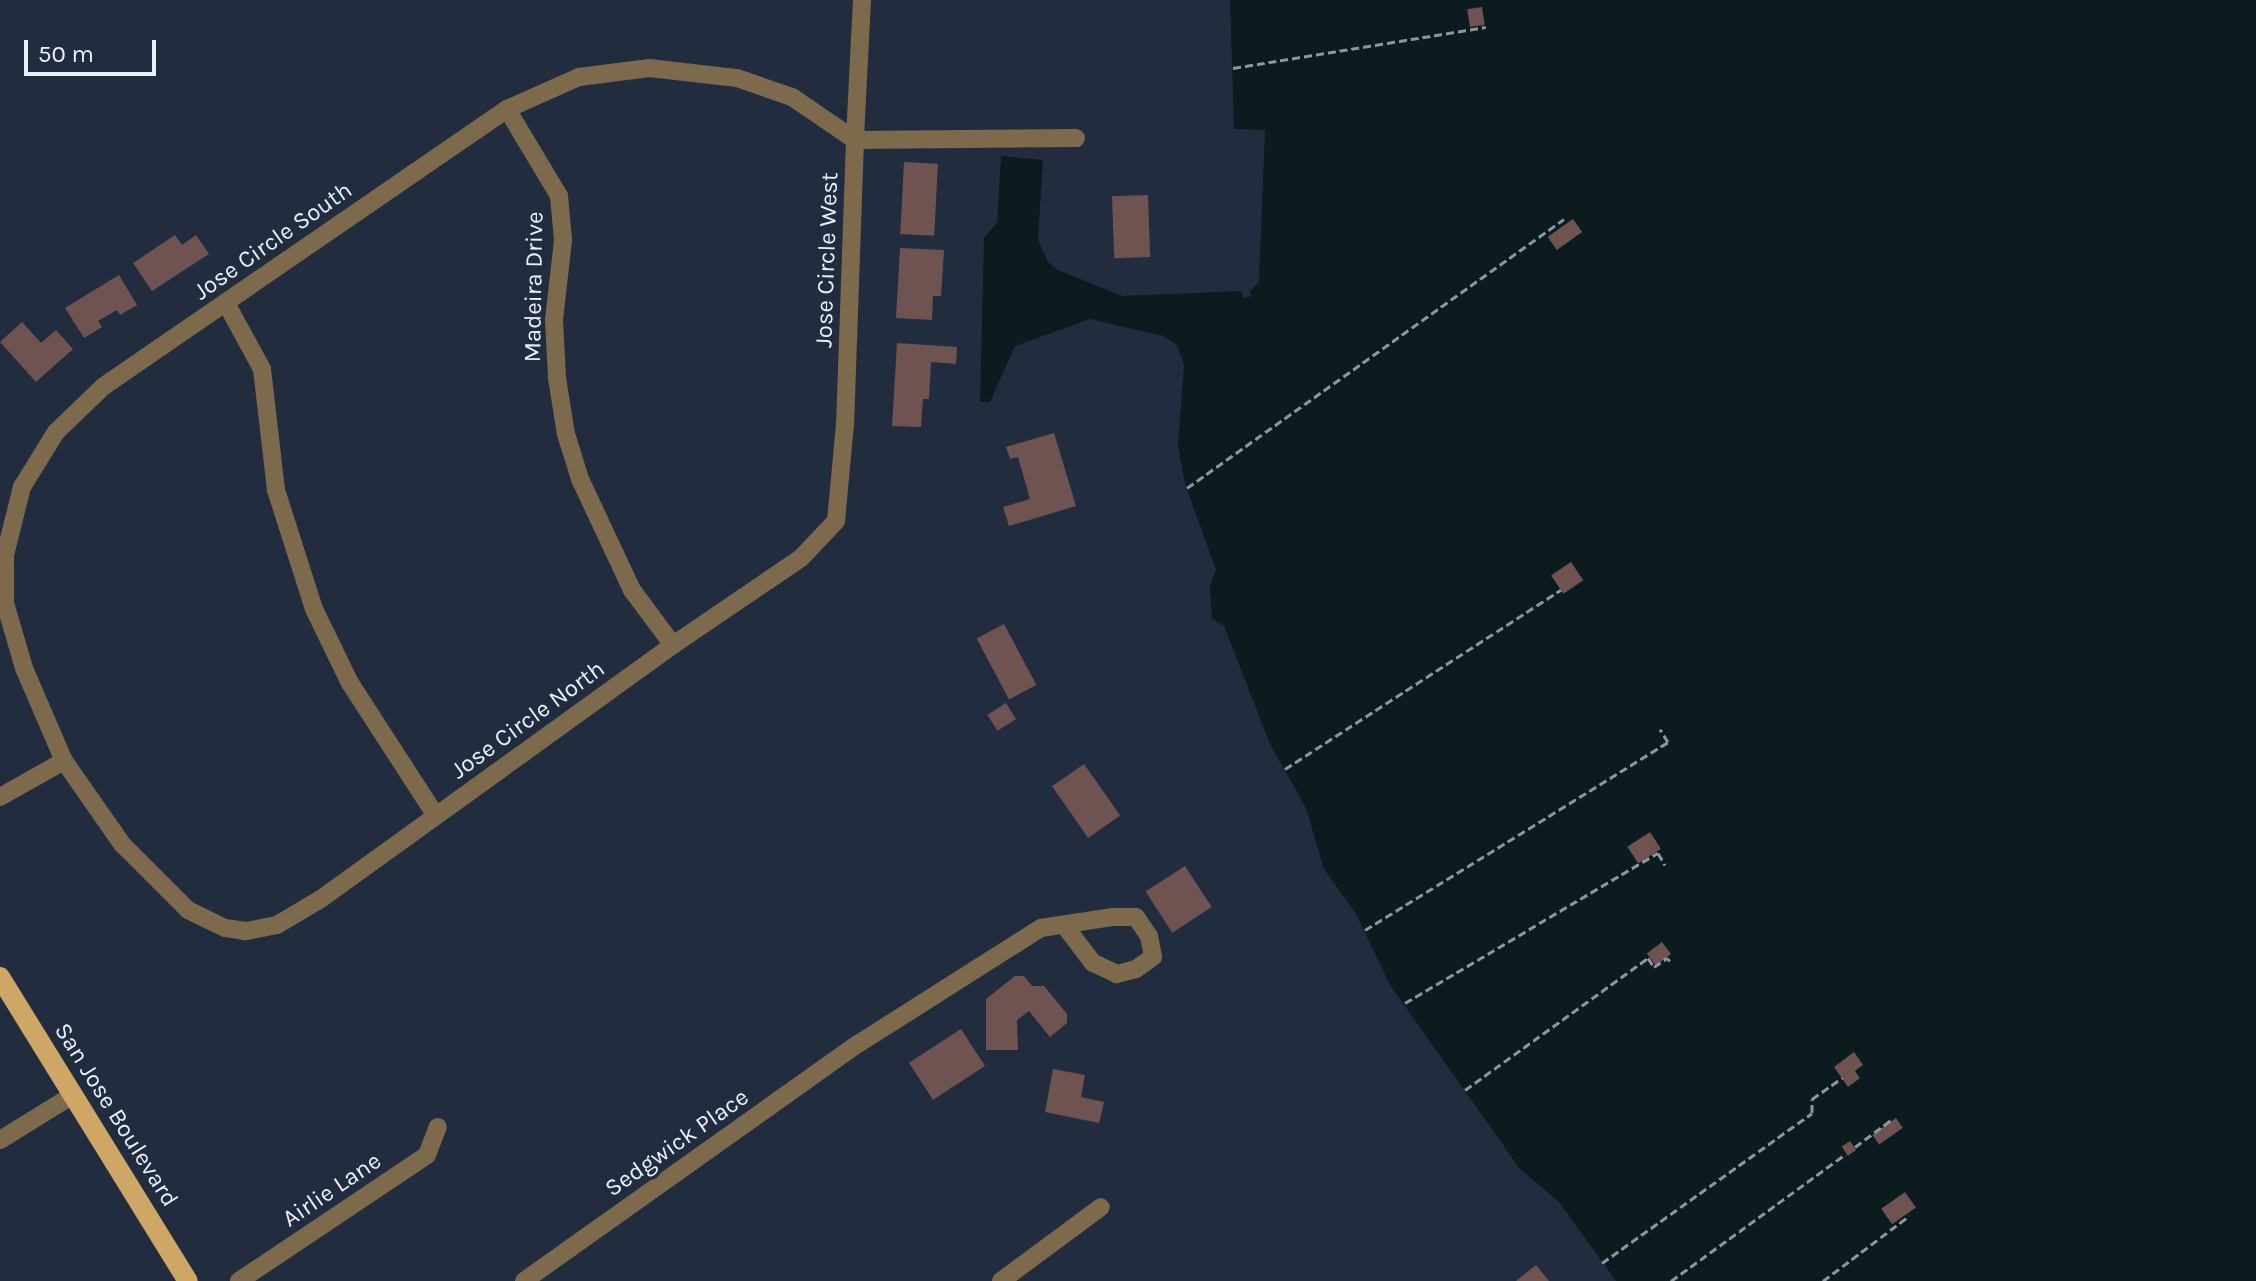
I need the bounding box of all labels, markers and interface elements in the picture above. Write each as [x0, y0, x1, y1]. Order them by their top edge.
scale bar [28, 24, 160, 74]
text: 50 m [38, 40, 94, 68]
street label: Jose Circle West [810, 172, 844, 348]
street label: Jose Circle South [188, 176, 358, 306]
street label: Madeira Drive [518, 211, 550, 363]
street label: Jose Circle North [446, 655, 610, 785]
street label: San Jose Boulevard [48, 1018, 184, 1212]
street label: Sedgwick Place [600, 1083, 754, 1203]
street label: Airlie Lane [277, 1147, 387, 1233]

